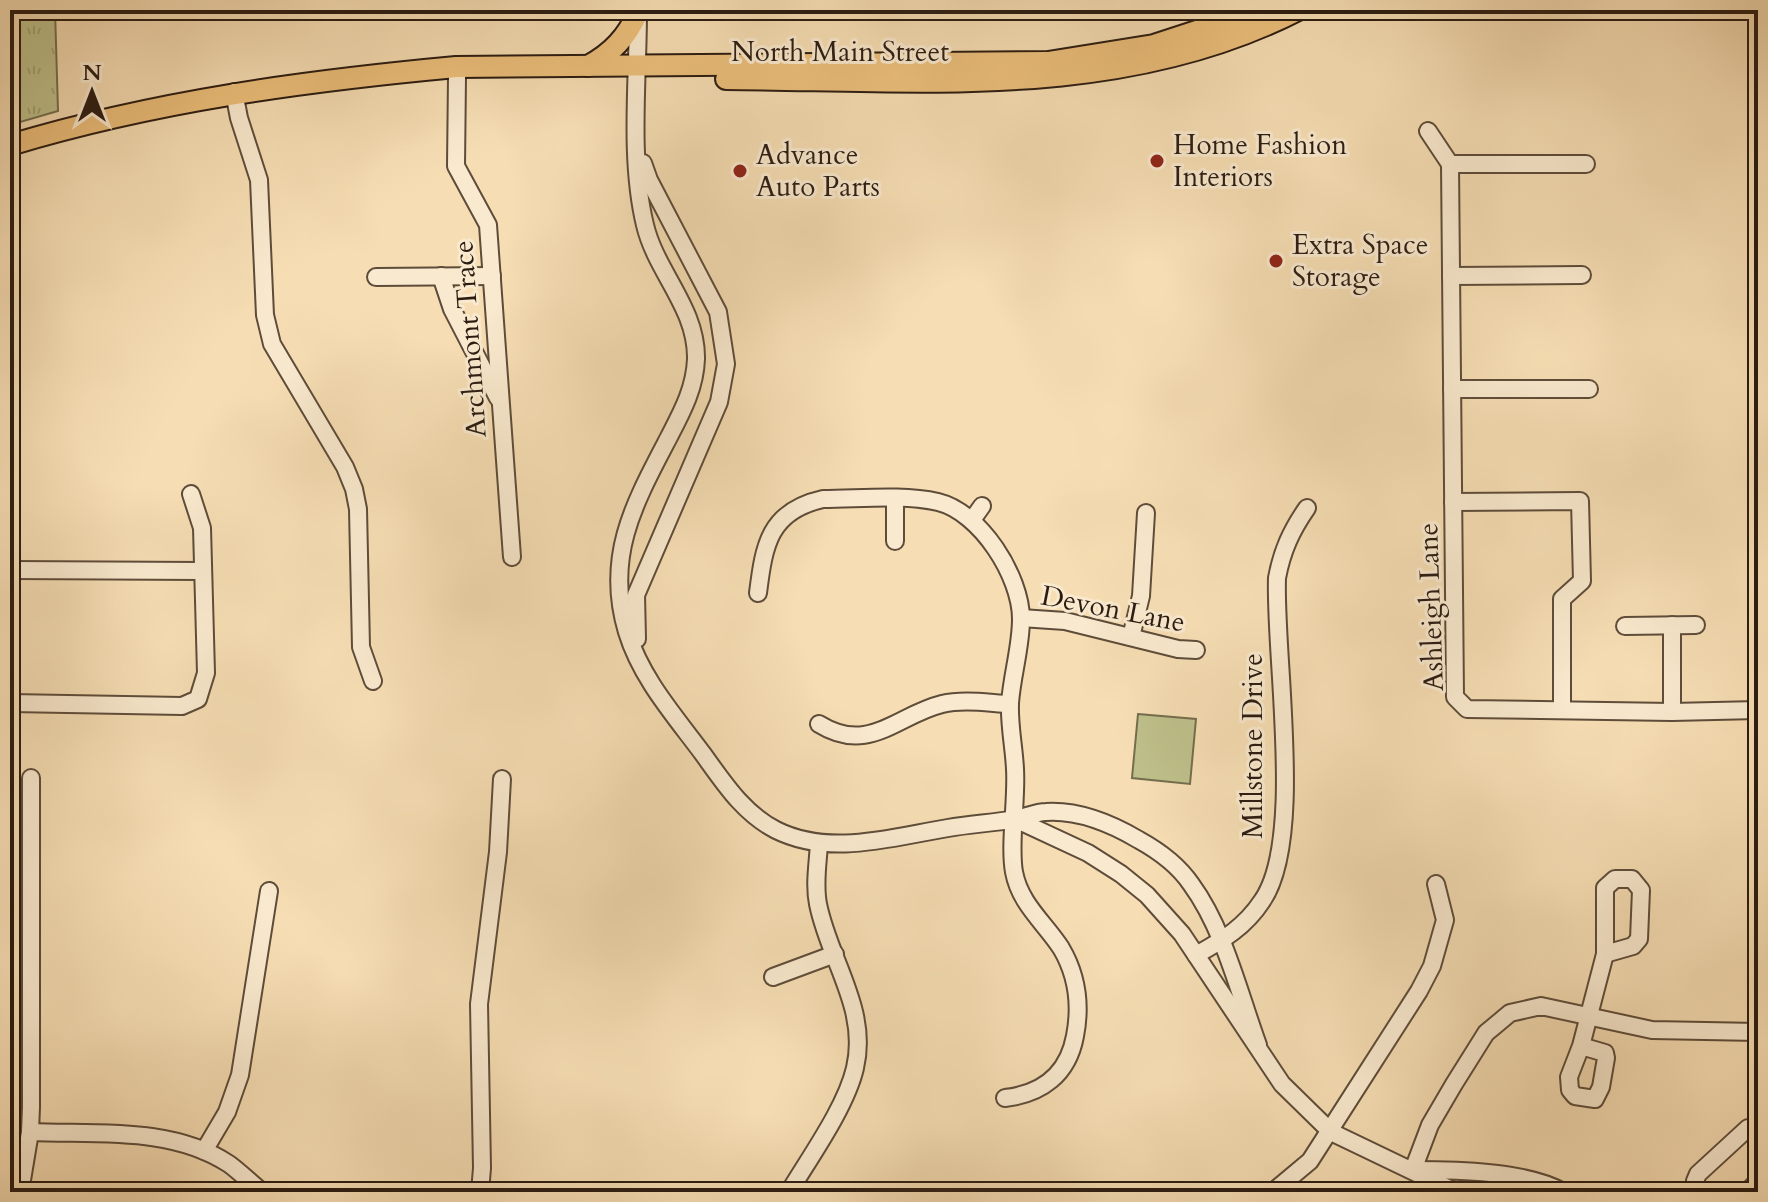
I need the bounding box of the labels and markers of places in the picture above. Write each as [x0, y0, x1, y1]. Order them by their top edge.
place label: Home Fashion Interiors [1173, 126, 1347, 196]
place label: Advance Auto Parts [756, 136, 880, 206]
marker: Home Fashion Interiors [1148, 152, 1166, 170]
marker: Advance Auto Parts [731, 162, 749, 180]
place label: Extra Space Storage [1292, 226, 1428, 296]
marker: Extra Space Storage [1267, 252, 1285, 270]

